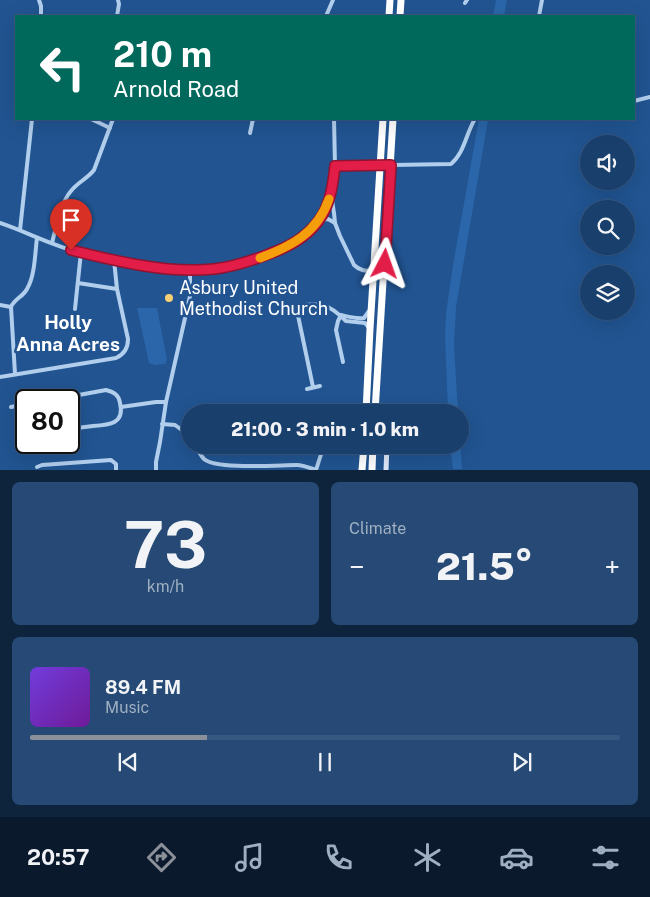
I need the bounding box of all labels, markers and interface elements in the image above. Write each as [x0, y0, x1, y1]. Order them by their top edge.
text: 210 m [113, 34, 212, 75]
icon: left [30, 35, 95, 100]
text: Arnold Road [113, 76, 239, 102]
map controls [580, 135, 635, 320]
button: sound [580, 135, 635, 190]
pin [50, 199, 92, 250]
button: search [580, 200, 635, 255]
icon: arrive [57, 206, 85, 234]
position arrow [358, 237, 410, 289]
button: layers [580, 265, 635, 320]
place label: Asbury United Methodist Church [179, 277, 328, 319]
marker: Asbury United Methodist Church [163, 292, 175, 304]
district label: Holly Anna Acres [16, 311, 120, 355]
speed limit sign: 80 [15, 389, 80, 454]
text: 21:00 · 3 min · 1.0 km [231, 418, 419, 440]
text: 73 [124, 506, 207, 583]
text: Climate [349, 519, 406, 538]
text: 21.5° [436, 544, 533, 589]
text: − [349, 550, 365, 583]
text: + [604, 550, 620, 583]
text: km/h [147, 577, 184, 596]
text: 89.4 FM [105, 676, 181, 698]
text: Music [105, 698, 149, 717]
icon: previous [114, 748, 142, 776]
icon: pause [311, 748, 339, 776]
icon: next [508, 748, 536, 776]
icon: directions [144, 840, 179, 875]
icon: music [232, 840, 267, 875]
icon: phone [321, 840, 356, 875]
icon: climate [410, 840, 445, 875]
icon: car [499, 840, 534, 875]
icon: filters [588, 840, 623, 875]
text: 20:57 [27, 844, 90, 870]

